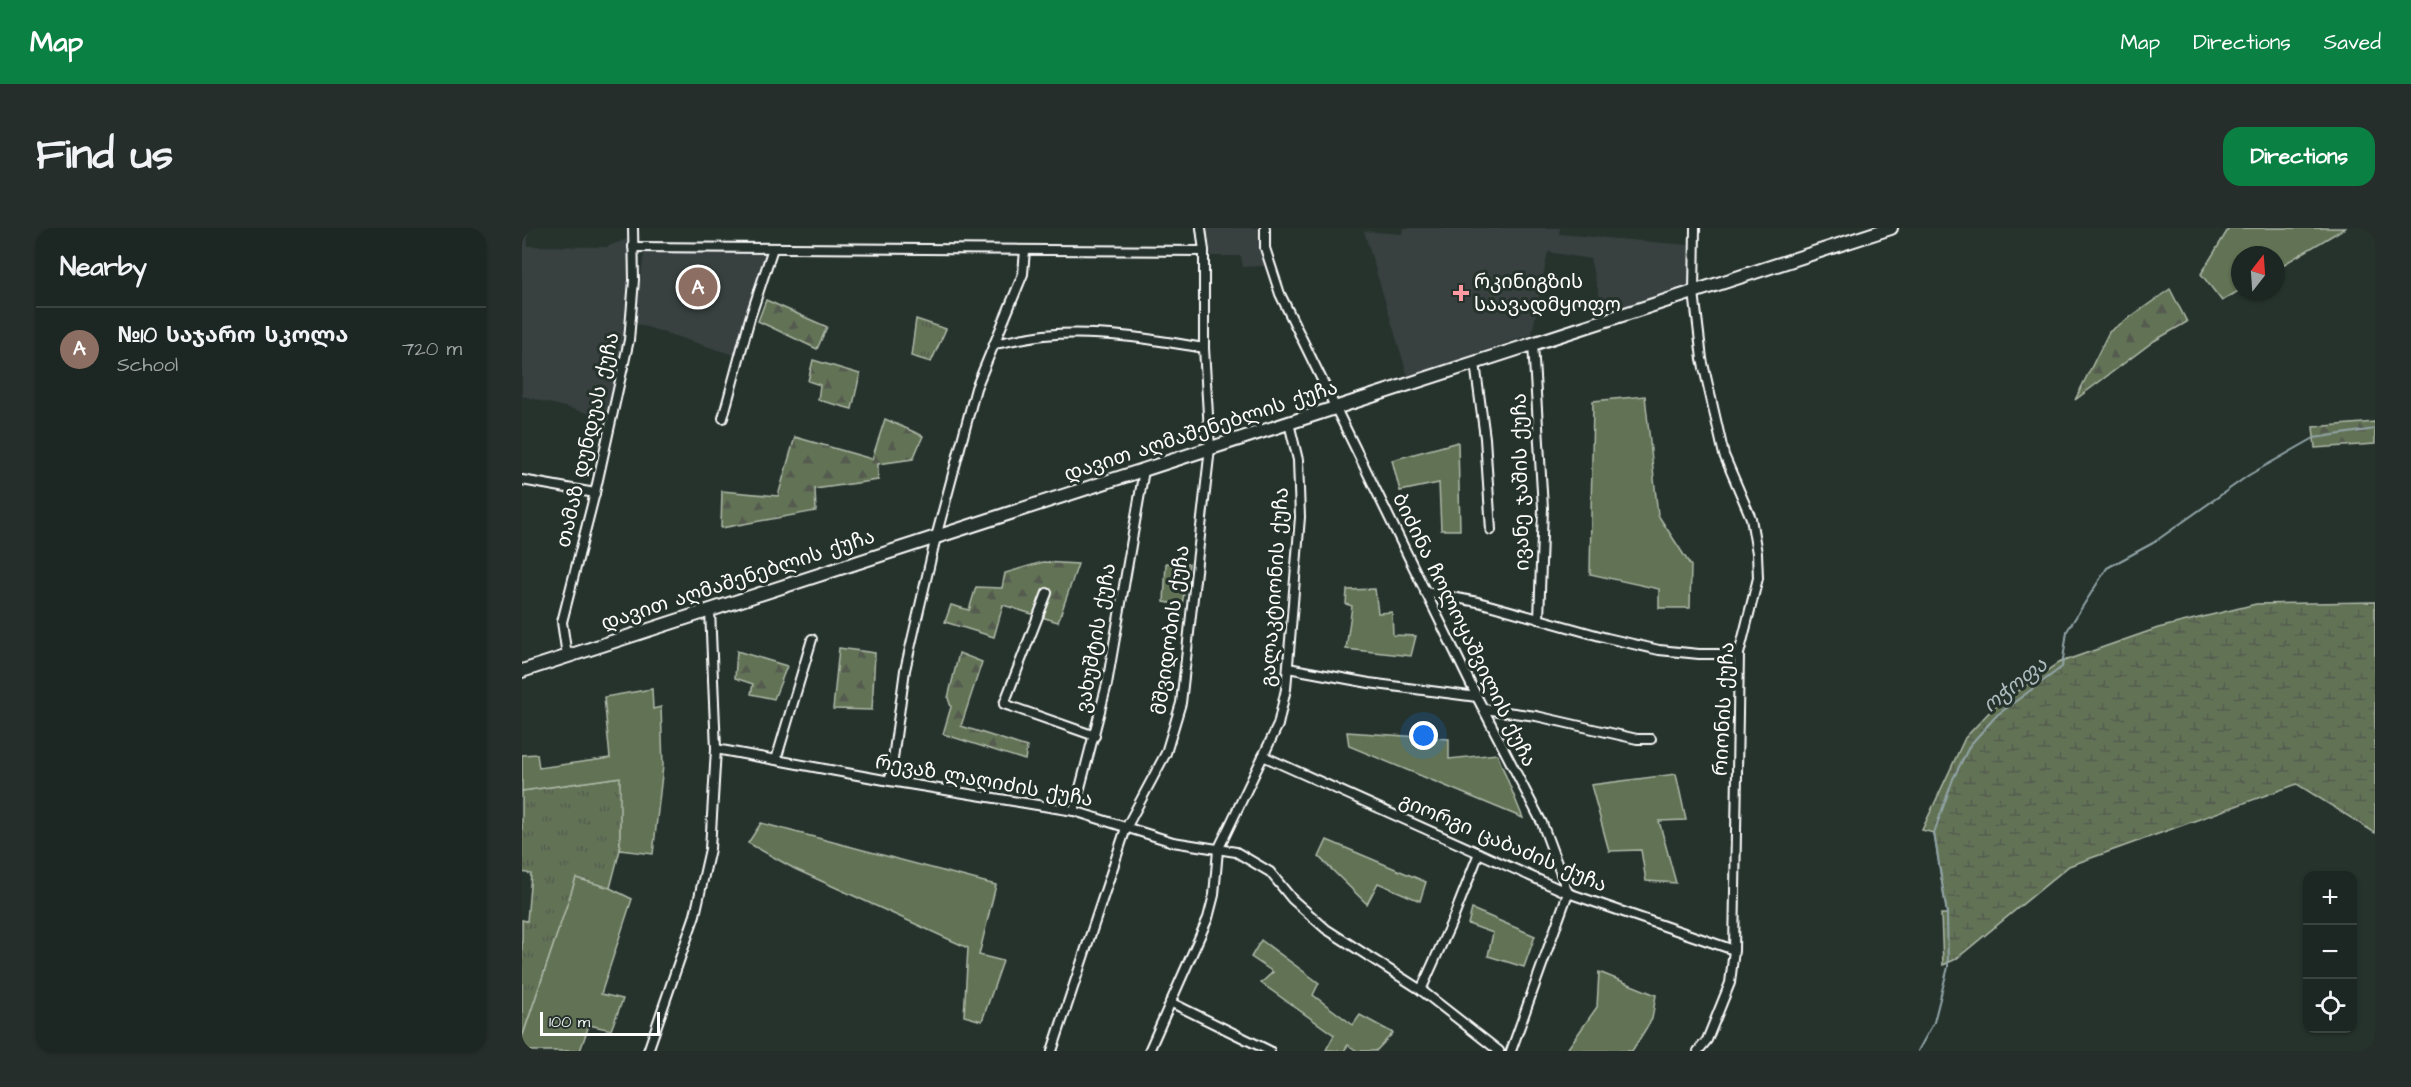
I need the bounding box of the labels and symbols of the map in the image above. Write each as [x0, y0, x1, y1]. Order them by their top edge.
north arrow [2231, 246, 2285, 300]
pin: A [678, 264, 717, 310]
place label: რკინიგზის საავადმყოფო [1474, 268, 1621, 319]
marker: რკინიგზის საავადმყოფო [1452, 284, 1470, 302]
street label: თამაზ დუნდუას ქუჩა [550, 330, 626, 550]
street label: დავით აღმაშენებლის ქუჩა [1061, 373, 1341, 489]
street label: ივანე ჯაშის ქუჩა [1505, 393, 1537, 571]
street label: გალაკტიონის ქუჩა [1254, 486, 1296, 688]
street label: ბიძინა ჩოლოყაშვილის ქუჩა [1385, 488, 1543, 772]
street label: დავით აღმაშენებლის ქუჩა [598, 522, 878, 638]
street label: მშვიდობის ქუჩა [1145, 543, 1197, 717]
street label: ვახუშტის ქუჩა [1069, 561, 1123, 715]
street label: რიონის ქუჩა [1707, 641, 1741, 777]
water label: ოჭოფა [1977, 650, 2054, 719]
your location [1409, 721, 1438, 750]
street label: რევაზ ლაღიძის ქუჩა [873, 748, 1095, 814]
street label: გიორგი ცაბაძის ქუჩა [1395, 786, 1611, 900]
scale bar [540, 1009, 660, 1036]

